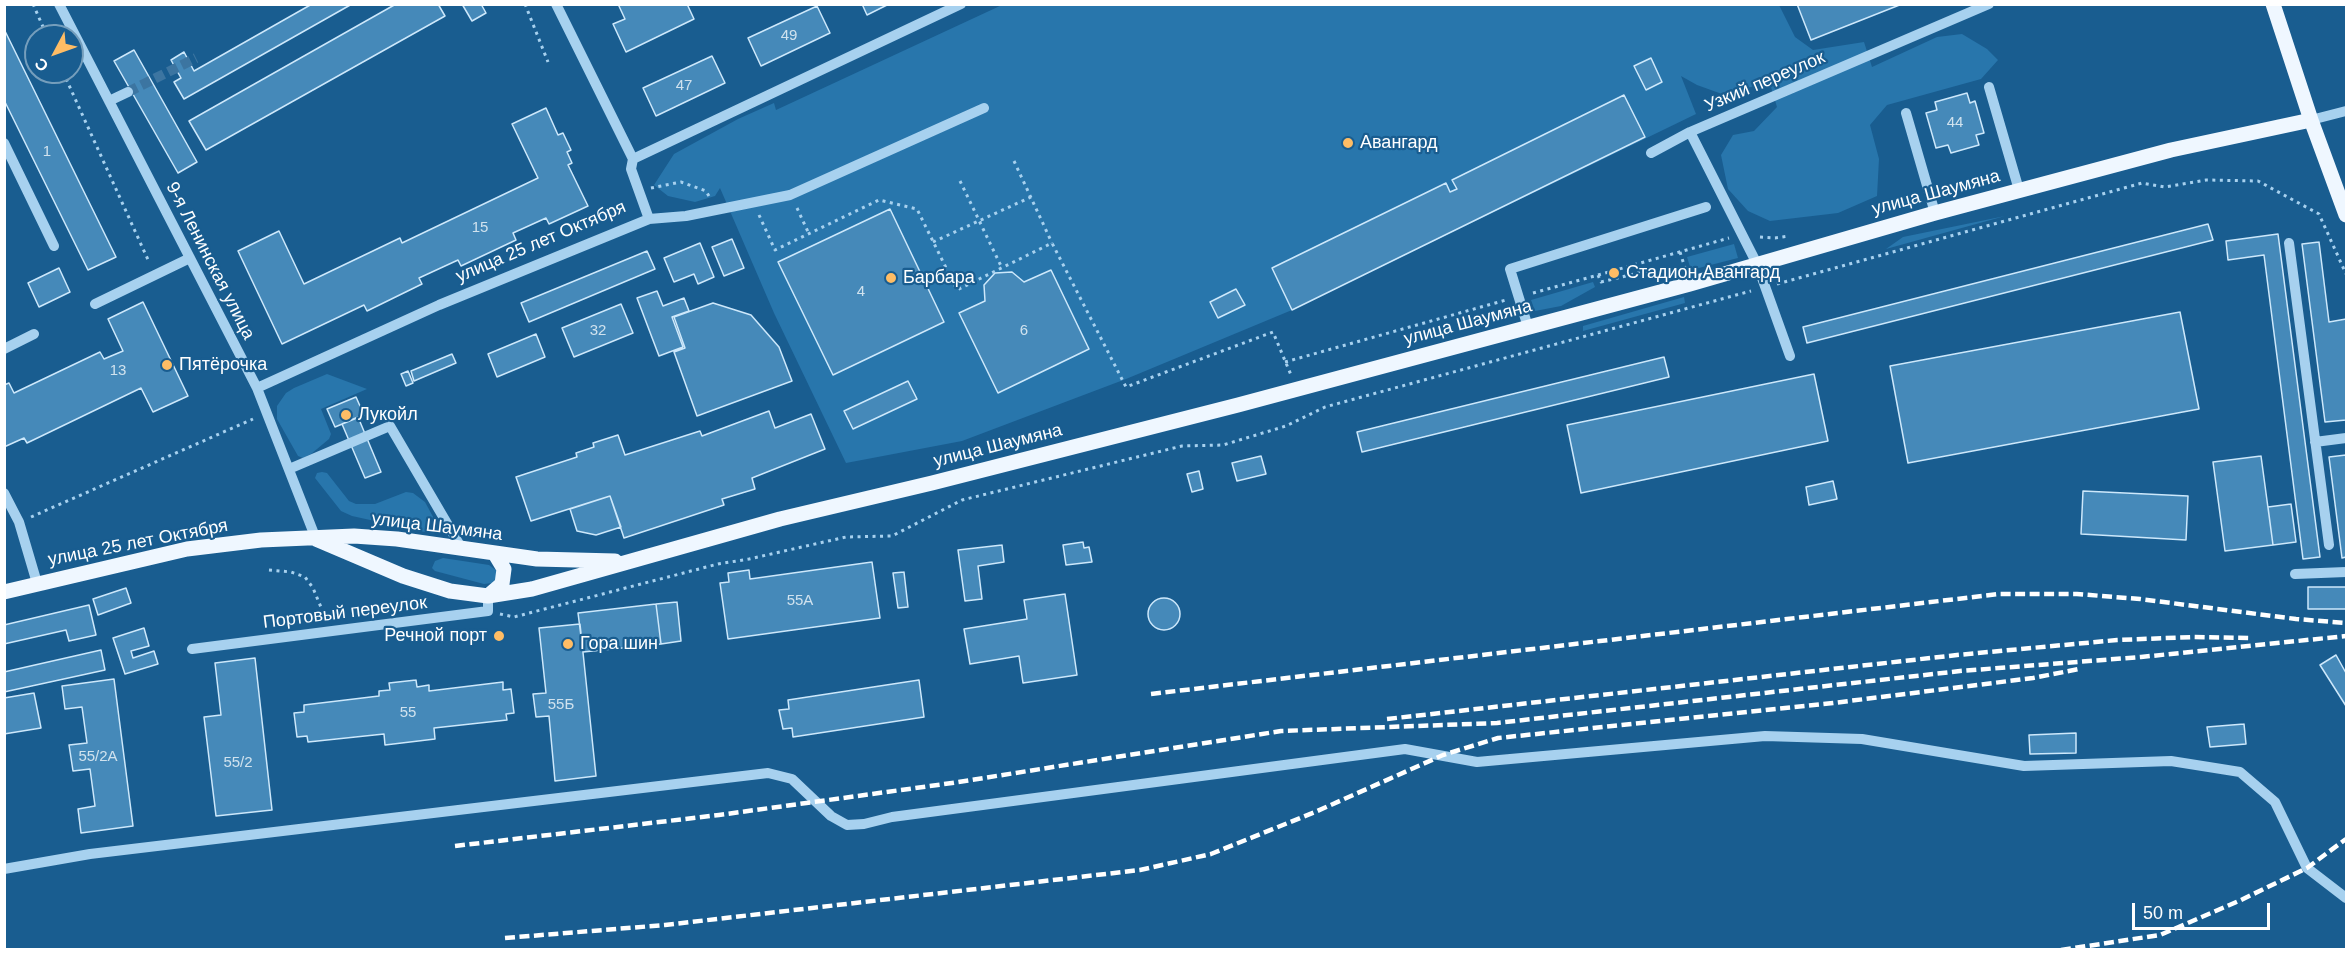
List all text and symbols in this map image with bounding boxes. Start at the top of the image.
north arrow [24,24,84,84]
house number: 49 [781,27,797,45]
street label: Узкий переулок [1702,47,1828,117]
text: С [31,55,52,75]
house number: 47 [676,77,692,95]
house number: 44 [1947,114,1963,132]
place label: Авангард [1360,132,1438,154]
marker: Авангард [1341,136,1355,150]
house number: 1 [43,143,51,161]
street label: улица Шаумяна [1870,166,2002,220]
street label: 9-я Ленинская улица [161,179,259,343]
street label: улица 25 лет Октября [453,196,629,288]
house number: 15 [472,219,488,237]
place label: Стадион Авангард [1626,262,1780,284]
marker: Стадион Авангард [1607,266,1621,280]
place label: Барбара [903,267,975,289]
marker: Барбара [884,271,898,285]
house number: 4 [857,283,865,301]
street label: улица Шаумяна [1402,296,1534,350]
house number: 32 [590,322,606,340]
house number: 6 [1020,322,1028,340]
place label: Пятёрочка [179,354,267,376]
marker: Пятёрочка [160,358,174,372]
house number: 13 [110,362,126,380]
place label: Лукойл [358,404,418,426]
marker: Лукойл [339,408,353,422]
street label: улица Шаумяна [932,420,1064,472]
street label: улица Шаумяна [370,508,504,546]
street label: улица 25 лет Октября [46,515,230,571]
street label: Портовый переулок [262,592,428,634]
house number: 55А [787,592,813,610]
place label: Речной порт [384,625,487,647]
marker: Речной порт [492,629,506,643]
place label: Гора шин [580,633,658,655]
marker: Гора шин [561,637,575,651]
house number: 55Б [548,696,574,714]
house number: 55 [400,704,416,722]
house number: 55/2А [78,748,118,766]
house number: 55/2 [223,754,253,772]
scale bar [2135,891,2273,929]
text: 50 m [2143,903,2183,923]

